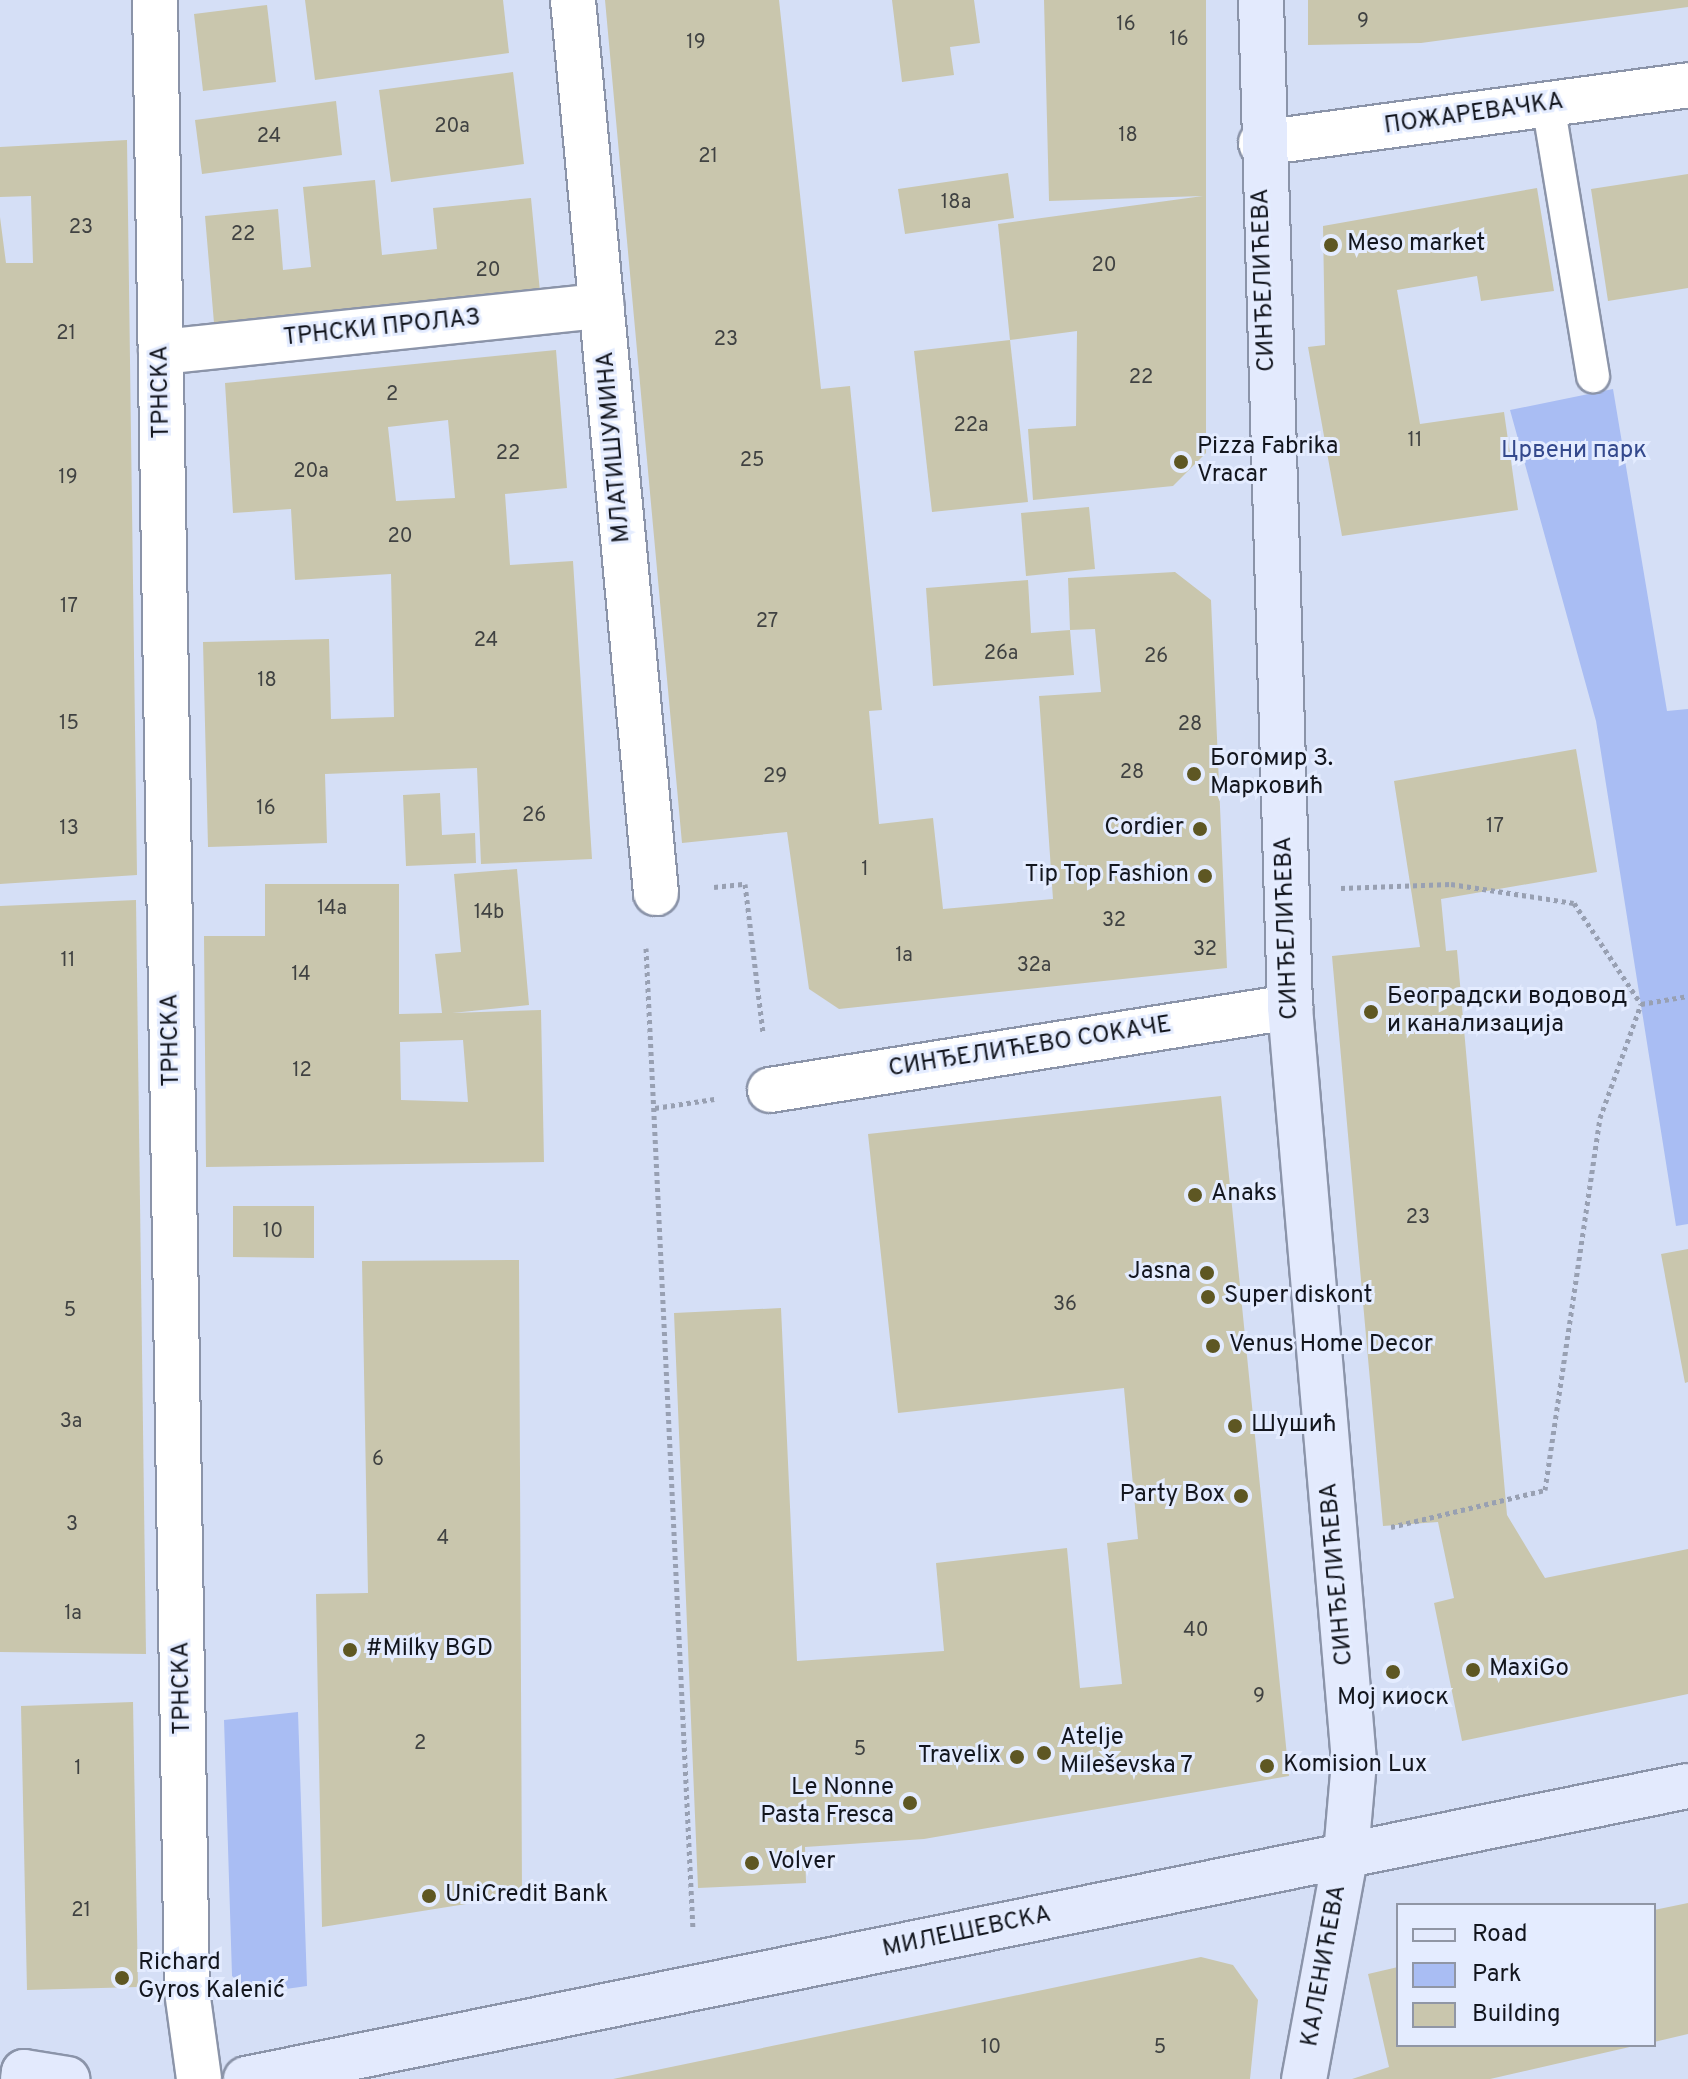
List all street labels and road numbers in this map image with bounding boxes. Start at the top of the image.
street label: ПОЖАРЕВАЧКА [1383,88,1565,142]
street label: СИНЂЕЛИЋЕВА [1247,188,1283,372]
street label: ТРНСКИ ПРОЛАЗ [282,304,482,354]
street label: ТРНСКА [147,345,177,439]
street label: МЛАТИШУМИНА [592,350,638,544]
street label: СИНЂЕЛИЋЕВА [1270,836,1306,1020]
street label: ТРНСКА [157,993,187,1087]
street label: СИНЂЕЛИЋЕВО СОКАЧЕ [887,1011,1173,1085]
street label: СИНЂЕЛИЋЕВА [1316,1481,1360,1667]
street label: ТРНСКА [168,1641,198,1735]
street label: КАЛЕНИЋЕВА [1297,1883,1353,2049]
street label: МИЛЕШЕВСКА [880,1901,1054,1965]

